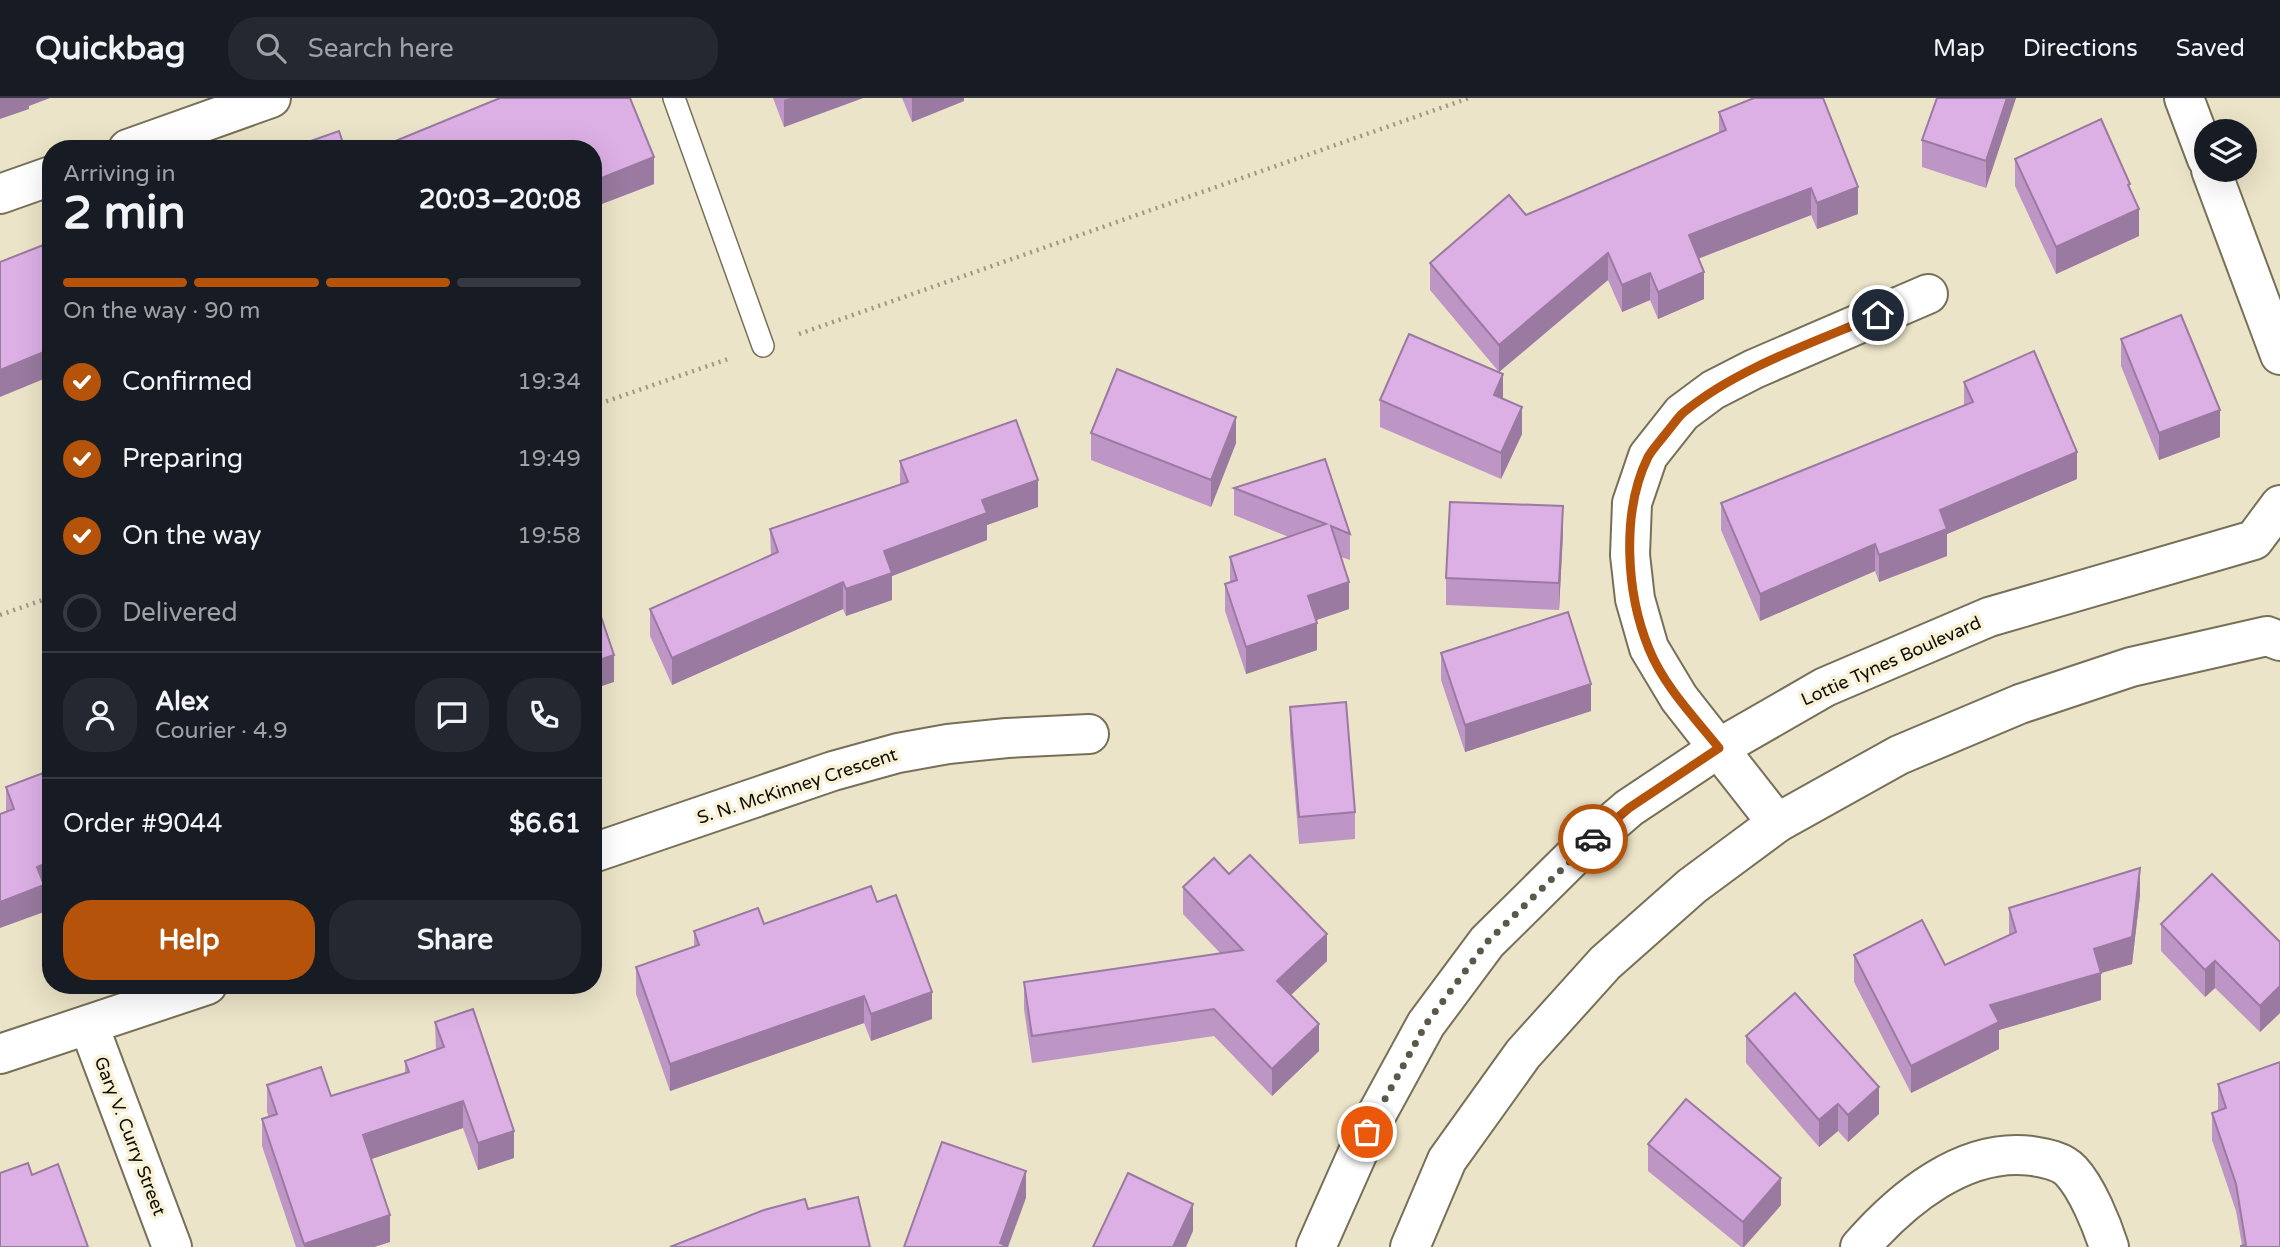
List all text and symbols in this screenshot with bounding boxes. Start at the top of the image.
search box [228,17,718,80]
text: Quickbag [35,29,186,68]
icon: search [252,29,290,67]
text: Search here [308,33,454,64]
text: Map [1933,34,1985,63]
text: Directions [2023,34,2138,63]
text: Saved [2176,34,2245,63]
map controls [2194,119,2257,182]
button: layers [2194,119,2257,182]
text: Arriving in [63,160,176,188]
text: 20:03–20:08 [419,184,581,215]
text: 2 min [63,186,186,241]
pin [1848,285,1908,345]
icon: home [1859,296,1897,334]
text: On the way · 90 m [63,297,260,325]
icon: check [63,363,101,401]
text: Confirmed [122,366,252,397]
text: 19:34 [517,368,581,396]
icon: check [63,440,101,478]
text: Preparing [122,443,243,474]
text: 19:49 [517,445,581,473]
icon: check [63,517,101,555]
text: On the way [122,520,262,551]
text: 19:58 [517,522,581,550]
text: Delivered [122,597,238,628]
street label: Lottie Tynes Boulevard [1798,611,1984,711]
button: person [63,678,137,752]
button: chat [415,678,489,752]
button: phone [507,678,581,752]
text: Alex [155,686,209,717]
text: Courier · 4.9 [155,717,288,745]
street label: S. N. McKinney Crescent [694,743,900,829]
courier [1558,804,1628,874]
text: Order #9044 [63,808,223,839]
text: $6.61 [509,808,581,839]
icon: car [1574,820,1612,858]
button: Help [63,900,315,980]
button: Share [329,900,581,980]
street label: Gary V. Curry Street [90,1053,171,1219]
pin [1337,1102,1397,1162]
icon: bag [1348,1113,1386,1151]

